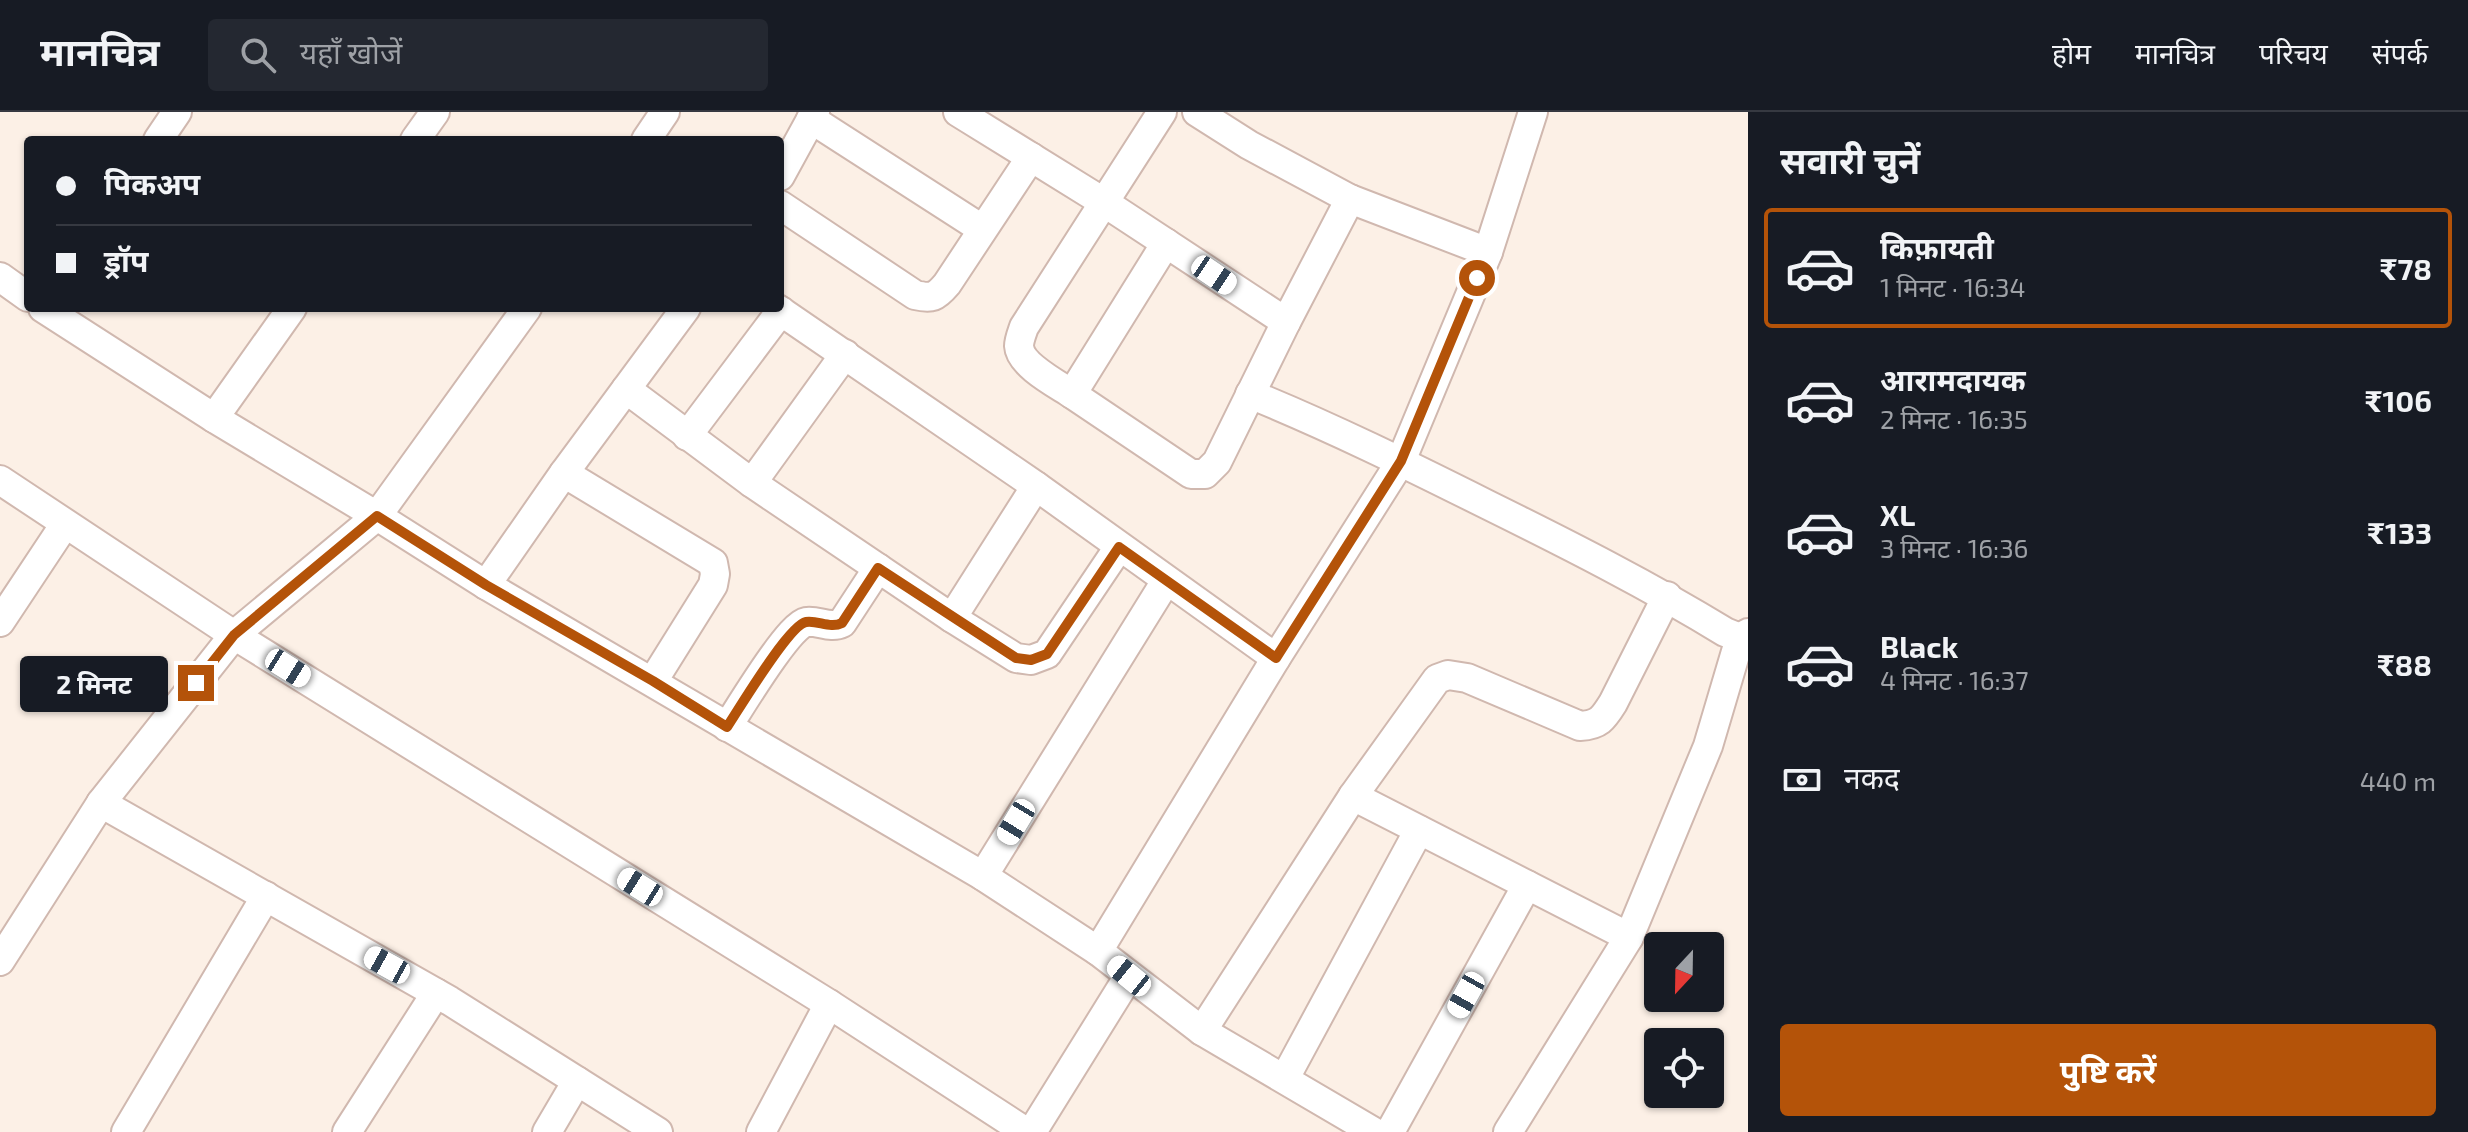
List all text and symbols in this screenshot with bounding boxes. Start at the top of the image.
search box [208,19,768,91]
text: मानचित्र [40,28,160,74]
icon: search [236,33,280,77]
text: यहाँ खोजें [300,34,402,70]
text: होम [2052,36,2091,70]
text: मानचित्र [2135,36,2215,70]
text: परिचय [2259,36,2328,70]
text: संपर्क [2372,36,2428,70]
text: सवारी चुनें [1780,138,1920,181]
text: पिकअप [104,165,200,201]
text: किफ़ायती [1880,229,1994,265]
icon: car [1784,232,1856,304]
text: ड्रॉप [104,242,148,278]
text: ₹78 [2380,250,2432,286]
car [1187,252,1241,298]
route start [1459,260,1495,296]
text: 1 मिनट · 16:34 [1880,271,2026,302]
text: आरामदायक [1880,361,2026,397]
icon: car [1784,364,1856,436]
text: ₹106 [2365,382,2432,418]
text: 2 मिनट · 16:35 [1880,403,2028,434]
icon: car [1784,496,1856,568]
text: XL [1880,496,1915,532]
text: ₹133 [2367,514,2432,550]
text: 3 मिनट · 16:36 [1880,532,2029,563]
icon: car [1784,628,1856,700]
text: Black [1880,628,1958,664]
car [261,645,315,691]
text: ₹88 [2377,646,2432,682]
callout: 2 मिनट [20,655,168,711]
text: 4 मिनट · 16:37 [1880,664,2028,695]
route end [178,665,214,701]
text: 2 मिनट [56,668,132,699]
icon: cash [1780,758,1824,802]
text: नकद [1844,759,1900,795]
text: 440 m [2360,765,2436,796]
car [993,795,1039,849]
car [613,864,667,910]
north arrow [1644,932,1724,1012]
map controls [1644,932,1724,1108]
car [360,943,414,987]
car [1103,952,1155,1000]
car [1444,968,1488,1022]
button: पुष्टि करें [1780,1024,2436,1116]
button: locate [1644,1028,1724,1108]

